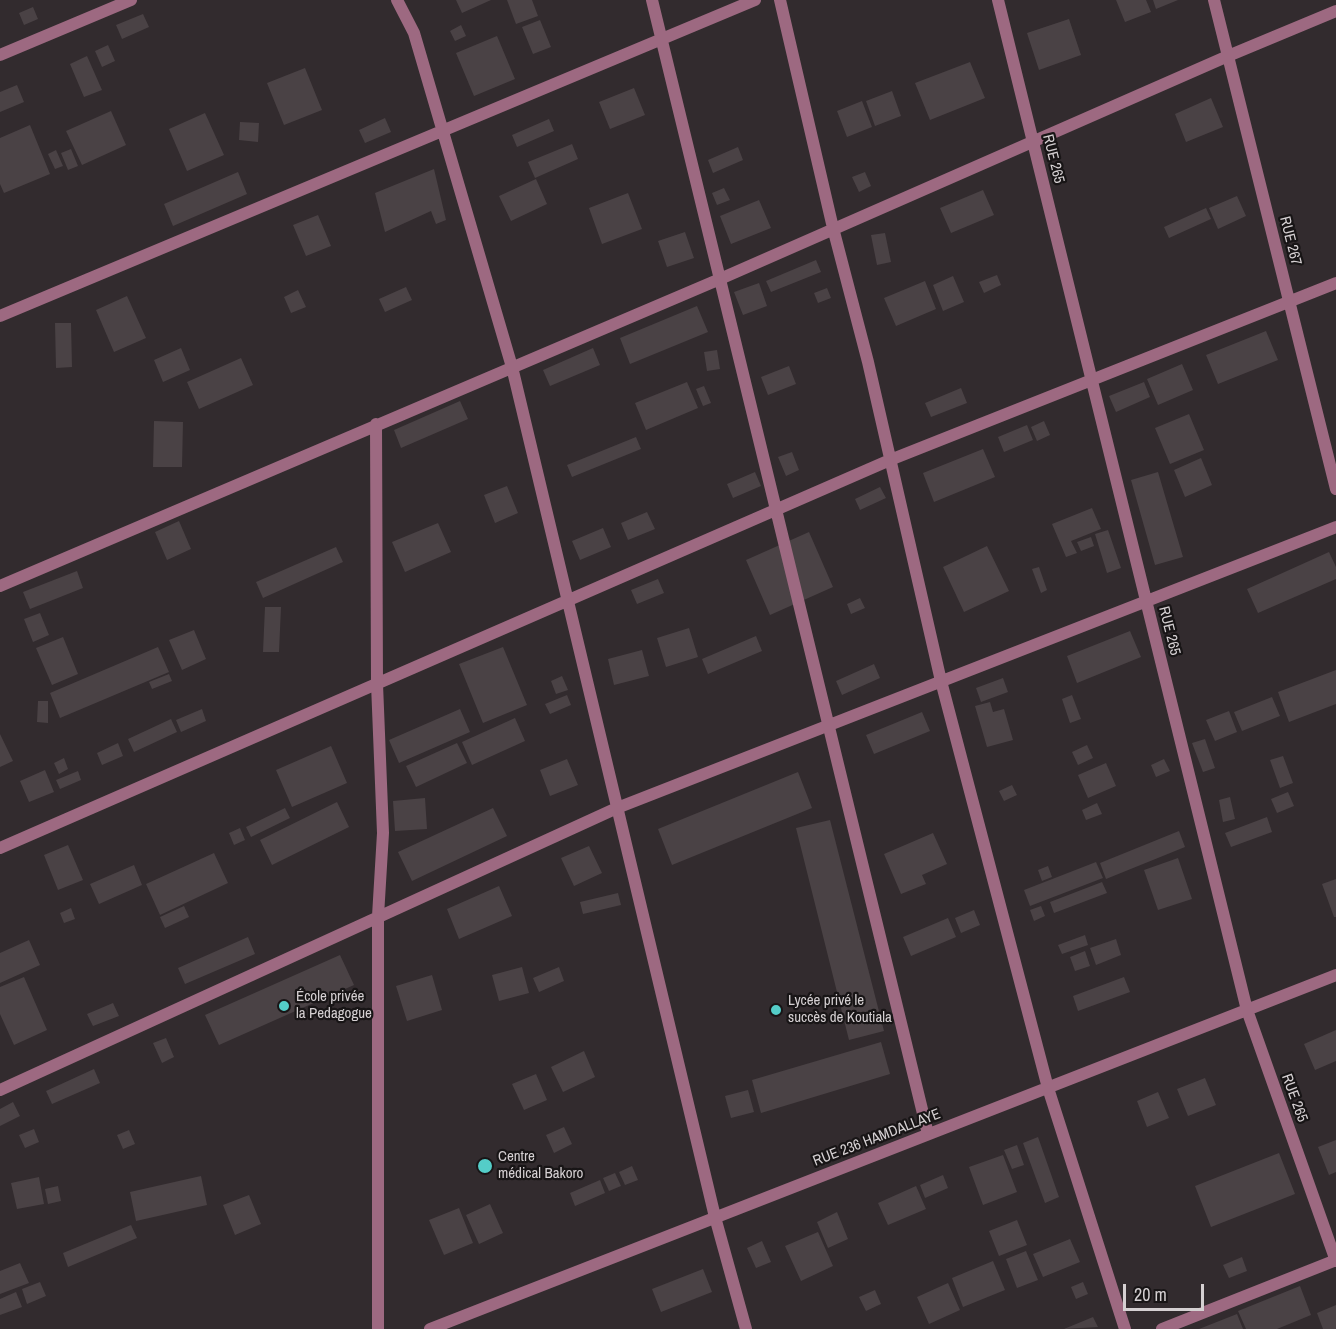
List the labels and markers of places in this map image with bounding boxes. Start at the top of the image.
place label: École privée la Pedagogue [296,988,372,1023]
place label: Lycée privé le succès de Koutiala [788,992,892,1027]
marker: École privée la Pedagogue [277,999,291,1013]
marker: Lycée privé le succès de Koutiala [769,1003,783,1017]
place label: Centre médical Bakoro [498,1148,583,1183]
marker: Centre médical Bakoro [476,1157,494,1175]

